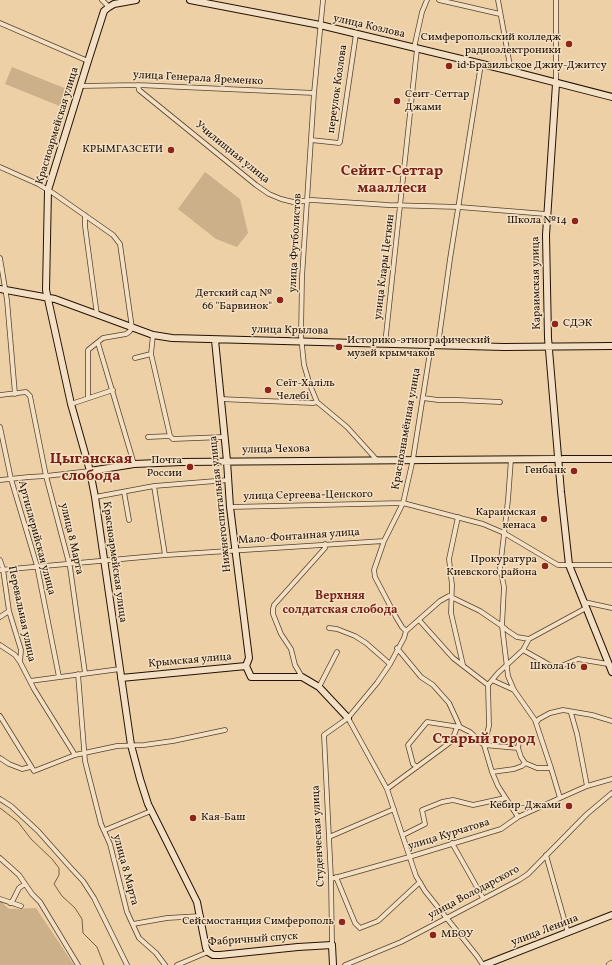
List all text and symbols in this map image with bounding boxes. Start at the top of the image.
street label: улица Козлова [332,12,406,42]
place label: Симферопольский колледж радиоэлектроники [421,31,561,57]
marker: Симферопольский колледж радиоэлектроники [564,39,574,49]
street label: переулок Козлова [325,44,351,134]
place label: id Бразильское Джиу-Джитсу [457,59,607,73]
marker: id Бразильское Джиу-Джитсу [444,61,454,71]
street label: Красноармейская улица [34,66,82,186]
street label: улица Генерала Яременко [133,69,263,89]
place label: Сеит-Сеттар Джами [405,88,469,114]
marker: Сеит-Сеттар Джами [392,96,402,106]
street label: Училищная улица [192,119,272,187]
place label: КРЫМГАЗСЕТИ [82,143,163,157]
marker: КРЫМГАЗСЕТИ [166,145,176,155]
district label: Сейит-Сеттар мааллеси [341,163,443,198]
street label: улица Футболистов [287,193,305,293]
street label: улица Клары Цеткин [372,213,398,321]
place label: Школа №14 [507,214,567,228]
marker: Школа №14 [570,216,580,226]
street label: Караимская улица [530,236,544,330]
place label: Детский сад № 66 "Барвинок" [195,287,272,313]
marker: Детский сад № 66 "Барвинок" [275,295,285,305]
place label: СДЭК [563,317,592,331]
marker: СДЭК [550,319,560,329]
street label: улица Крылова [251,324,329,338]
place label: Историко-этнографический музей крымчаков [347,334,490,360]
marker: Историко-этнографический музей крымчаков [334,342,344,352]
street label: Краснознамённая улица [390,367,424,491]
place label: Сеїт-Халіль Челебі [276,377,335,403]
marker: Сеїт-Халіль Челебі [263,385,273,395]
street label: Нижнегоспитальная улица [207,435,235,573]
street label: улица Чехова [242,443,310,457]
district label: Цыганская слобода [50,451,132,486]
place label: Почта России [147,454,182,480]
marker: Почта России [185,462,195,472]
place label: Генбанк [525,464,566,478]
marker: Генбанк [569,466,579,476]
street label: Артиллерийская улица [14,479,58,597]
street label: улица Сергеева-Ценского [243,488,373,504]
street label: Красноармейская улица [99,501,129,623]
street label: улица 8 Марта [56,502,86,576]
place label: Караимская кенаса [475,506,536,532]
marker: Караимская кенаса [539,514,549,524]
street label: Мало-Фонтанная улица [238,526,360,548]
place label: Прокуратура Киевского района [446,553,537,579]
marker: Прокуратура Киевского района [540,561,550,571]
street label: Перевальная улица [4,565,38,663]
district label: Верхняя солдатская слобода [282,590,398,618]
street label: Крымская улица [148,651,232,671]
place label: Школа 16 [530,660,576,674]
marker: Школа 16 [579,662,589,672]
district label: Старый город [433,731,535,749]
street label: Студенческая улица [310,785,328,887]
place label: Кебир-Джами [490,799,561,813]
marker: Кебир-Джами [564,801,574,811]
place label: Кая-Баш [201,811,245,825]
marker: Кая-Баш [188,813,198,823]
street label: улица Курчатова [406,816,492,854]
street label: улица 8 Марта [109,833,141,907]
street label: улица Володарского [426,863,522,923]
street label: улица Ленина [509,912,581,950]
place label: Сейсмостанция Симферополь [182,915,334,929]
marker: Сейсмостанция Симферополь [337,917,347,927]
place label: МБОУ [441,928,473,942]
street label: Фабричный спуск [208,930,298,950]
marker: МБОУ [428,930,438,940]

